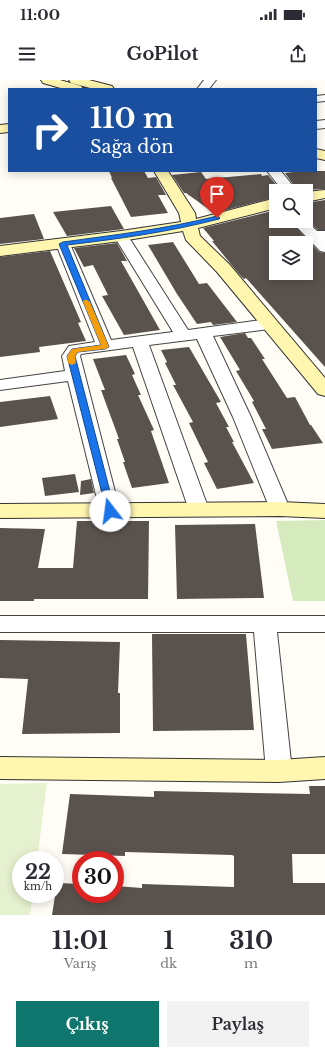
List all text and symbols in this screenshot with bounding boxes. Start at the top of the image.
text: 11:00 [20,5,60,24]
icon: menu [16,43,38,65]
text: GoPilot [127,43,198,65]
icon: share [287,43,309,65]
text: 110 m [90,101,174,136]
icon: right [24,104,76,156]
text: Sağa dön [90,136,174,158]
pin [200,177,234,218]
icon: arrive [206,183,228,205]
map controls [269,184,313,280]
button: search [269,184,313,228]
button: layers [269,236,313,280]
position arrow [89,490,131,532]
speed limit sign: 30 [72,851,124,903]
text: 22 [25,860,51,884]
text: km/h [24,880,52,893]
text: 11:01 [52,926,108,955]
text: 1 [163,926,174,955]
text: 310 [229,926,273,955]
text: Varış [64,955,97,972]
text: dk [160,955,177,972]
text: m [244,955,258,972]
button: Çıkış [16,1001,159,1047]
button: Paylaş [167,1001,309,1047]

